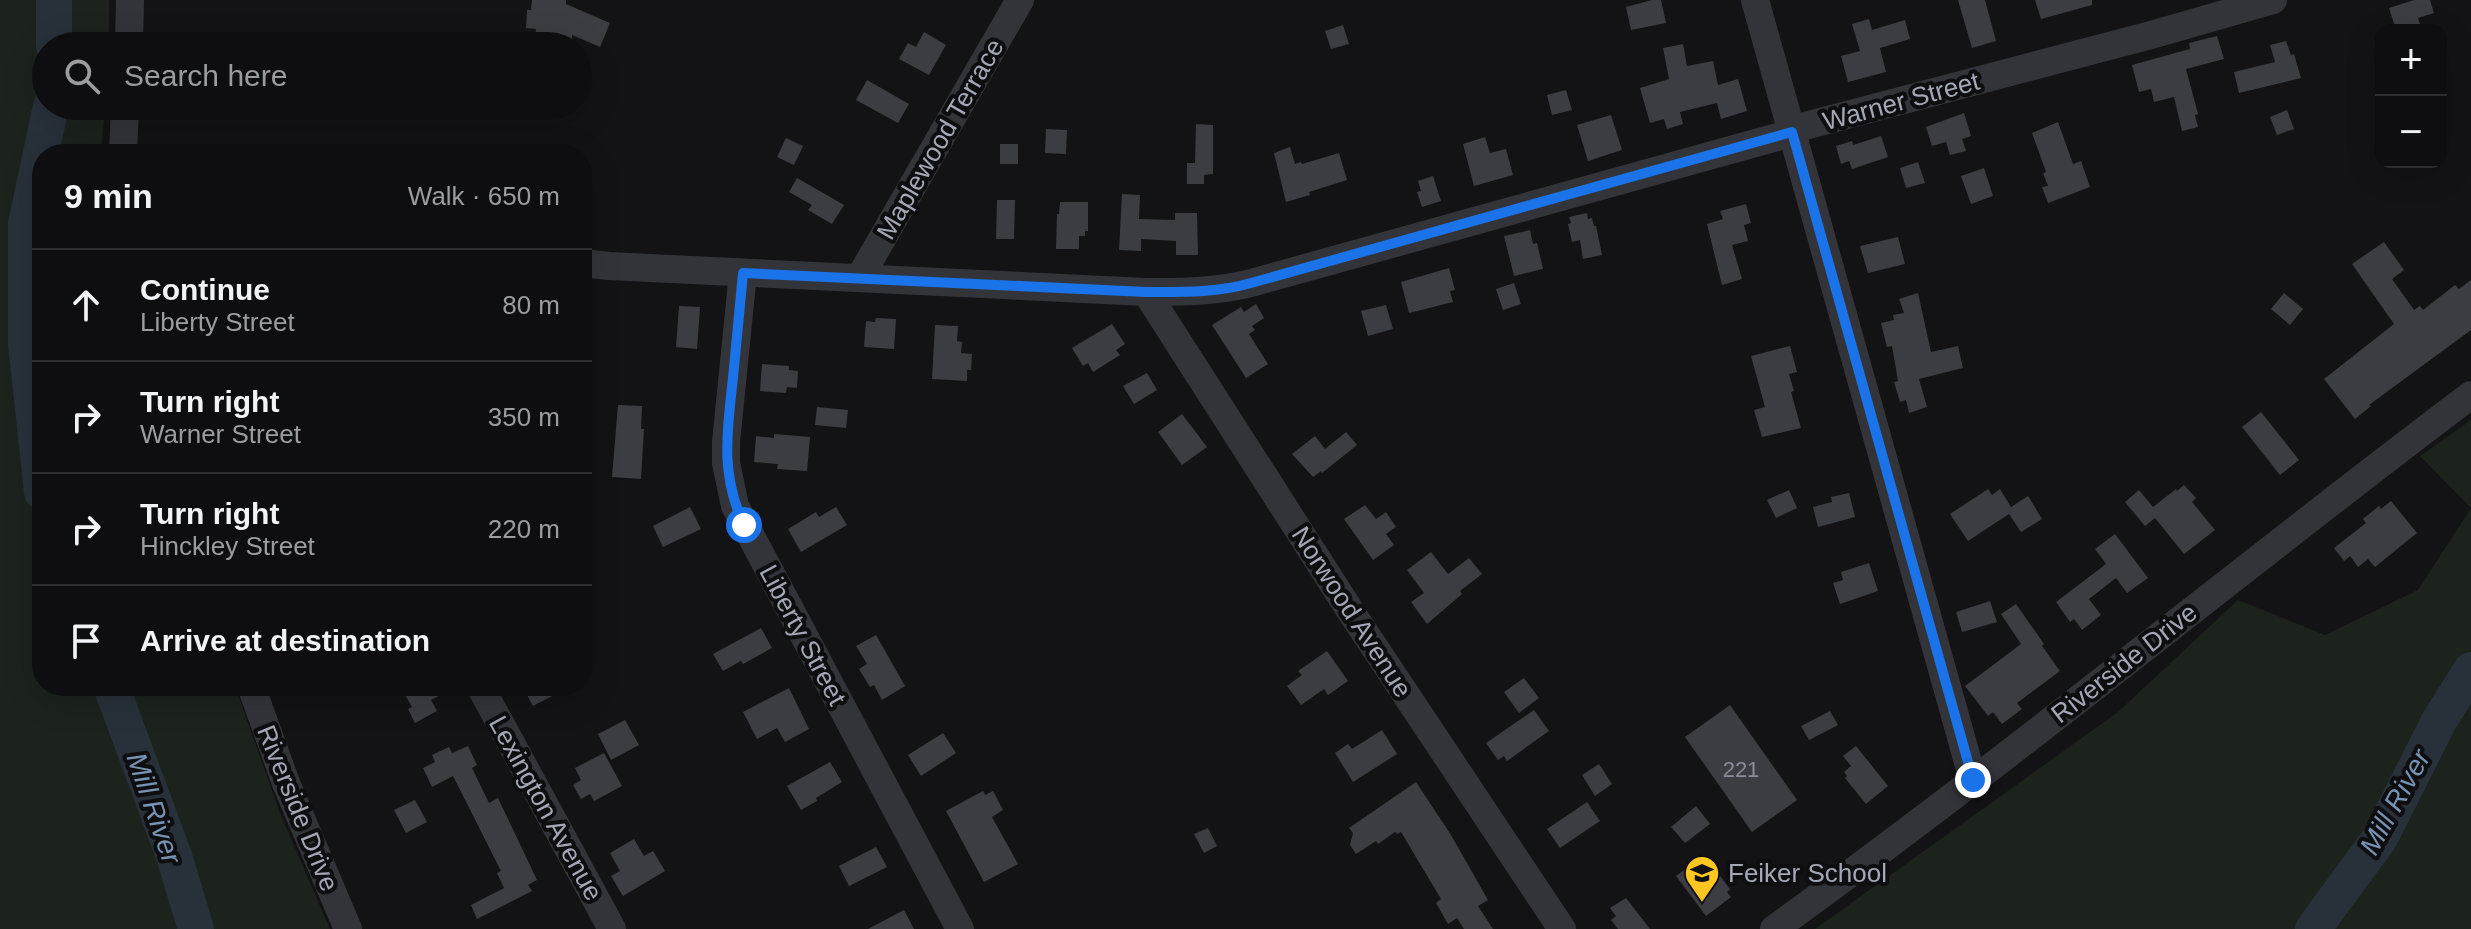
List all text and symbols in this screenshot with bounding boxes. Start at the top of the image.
map controls [2375,24,2447,168]
button: + [2375,24,2447,96]
search box [32,32,592,120]
street label: Maplewood Terrace [870,33,1010,245]
icon: search [60,54,104,98]
text: Search here [124,59,287,92]
street label: Warner Street [1819,65,1983,136]
button: − [2375,96,2447,168]
text: 9 min [64,177,153,215]
text: Walk · 650 m [408,181,560,211]
text: Continue [140,273,270,306]
icon: ahead [64,283,108,327]
text: 80 m [502,290,560,320]
text: Liberty Street [140,307,295,337]
text: Turn right [140,385,279,418]
icon: right [64,395,108,439]
text: 350 m [488,402,560,432]
text: Warner Street [140,419,301,449]
text: Turn right [140,497,279,530]
icon: right [64,507,108,551]
route start [726,507,762,543]
text: 220 m [488,514,560,544]
street label: Norwood Avenue [1286,521,1418,703]
text: Hinckley Street [140,531,315,561]
street label: Liberty Street [753,560,853,711]
street label: Riverside Drive [2045,597,2203,729]
icon: arrive [64,619,108,663]
text: Arrive at destination [140,624,430,657]
street label: Lexington Avenue [483,711,609,905]
street label: Riverside Drive [251,721,345,895]
water label: Mill River [2354,743,2437,860]
water label: Mill River [121,749,188,869]
house number: 221 [1723,757,1759,782]
route end [1955,762,1991,798]
school or university icon: Feiker School [1683,854,1721,904]
place label: Feiker School [1728,858,1887,888]

